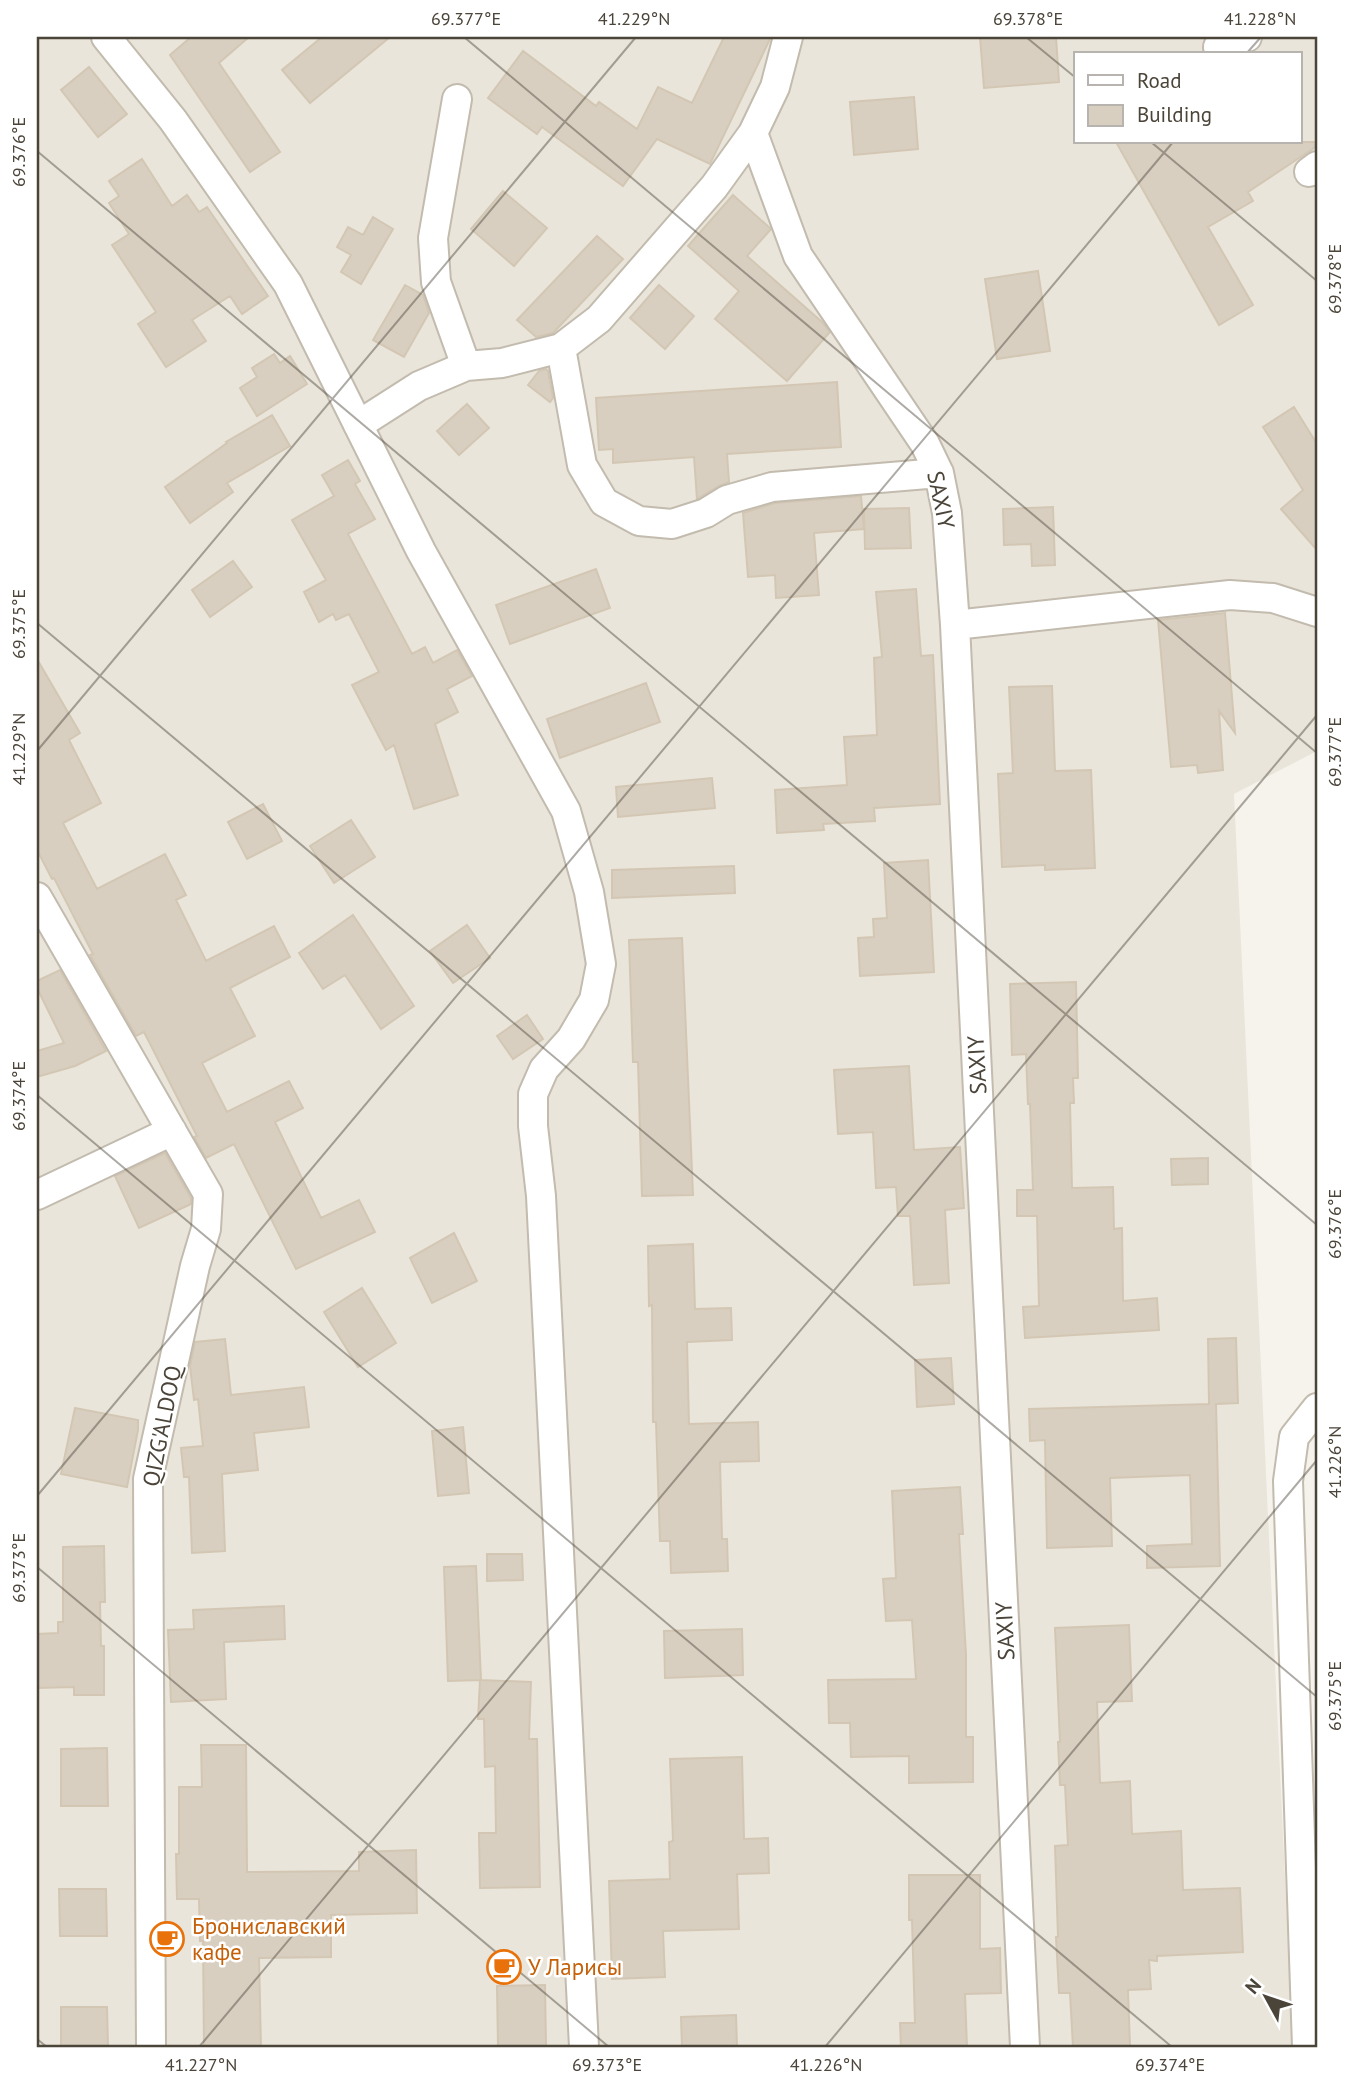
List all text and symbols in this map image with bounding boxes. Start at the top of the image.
text: 69.377°E [431,7,501,30]
text: 41.229°N [598,7,670,30]
text: 69.378°E [993,7,1063,30]
text: 41.228°N [1224,7,1296,30]
legend [1074,52,1302,144]
text: Road [1137,67,1181,94]
text: Building [1137,101,1212,128]
text: 69.376°E [7,117,30,187]
text: 69.378°E [1323,244,1346,314]
street label: SAXIY [921,468,962,532]
text: 69.375°E [7,589,30,659]
text: 41.229°N [7,713,30,785]
text: 69.377°E [1323,717,1346,787]
street label: SAXIY [960,1035,993,1095]
text: 69.374°E [7,1061,30,1131]
text: 69.376°E [1323,1189,1346,1259]
street label: QIZG'ALDOQ [136,1362,188,1489]
text: 41.226°N [1323,1426,1346,1498]
text: 69.373°E [7,1533,30,1603]
street label: SAXIY [988,1601,1021,1661]
text: 69.375°E [1323,1661,1346,1731]
place label: Брониславский кафе [192,1911,346,1966]
cafe icon: Брониславский кафе [148,1920,186,1958]
cafe icon: У Ларисы [485,1948,523,1986]
place label: У Ларисы [528,1952,622,1981]
north arrow [1232,1962,1302,2032]
text: N [1240,1974,1266,1999]
text: 41.227°N [165,2053,237,2076]
text: 69.373°E [572,2053,642,2076]
text: 41.226°N [790,2053,862,2076]
text: 69.374°E [1135,2053,1205,2076]

